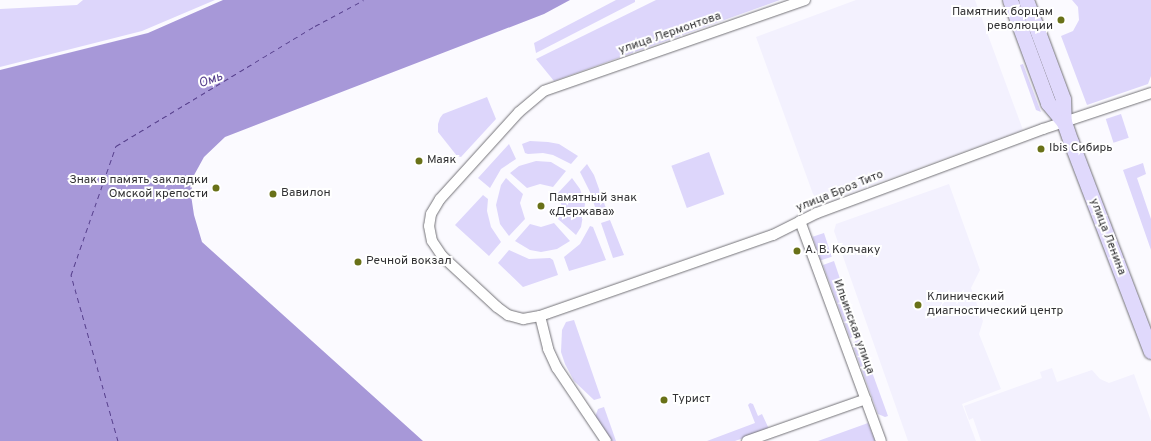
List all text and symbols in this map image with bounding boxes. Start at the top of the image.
place label: Памятник борцам революции [952,6,1053,34]
street label: улица Лермонтова [617,10,723,58]
marker: Памятник борцам революции [1056,15,1066,25]
water label: Омь [197,69,225,93]
place label: Ibis Сибирь [1049,142,1113,156]
marker: Ibis Сибирь [1036,144,1046,154]
place label: Маяк [427,154,456,168]
marker: Маяк [414,156,424,166]
street label: улица Броз Тито [794,168,886,216]
place label: Знак в память закладки Омской крепости [69,174,208,202]
marker: Знак в память закладки Омской крепости [211,183,221,193]
place label: Вавилон [281,187,331,201]
marker: Вавилон [268,189,278,199]
place label: Памятный знак «Держава» [549,192,637,220]
street label: улица Ленина [1086,197,1128,277]
marker: Памятный знак «Держава» [536,201,546,211]
place label: А. В. Колчаку [805,244,880,258]
marker: А. В. Колчаку [792,246,802,256]
place label: Речной вокзал [366,255,452,269]
marker: Речной вокзал [353,257,363,267]
street label: Ильинская улица [829,278,877,376]
place label: Клинический диагностический центр [927,291,1063,319]
marker: Клинический диагностический центр [912,299,924,311]
place label: Турист [672,393,710,407]
marker: Турист [659,395,669,405]

